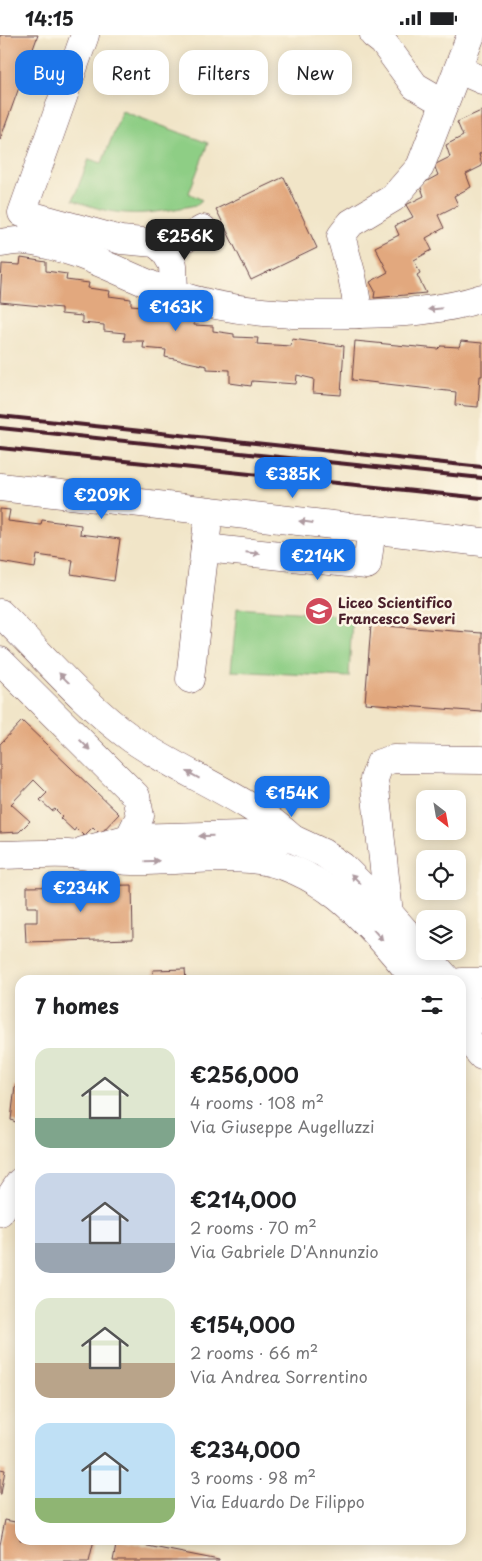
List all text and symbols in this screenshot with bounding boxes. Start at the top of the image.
text: 14:15 [25,4,74,32]
chip: Buy [15,50,83,95]
chip: Rent [93,50,169,95]
chip: Filters [179,50,268,95]
chip: New [278,50,352,95]
pin: €256K [150,219,220,261]
text: €256K [156,223,214,247]
pin: €163K [141,289,211,332]
text: €163K [149,294,203,318]
one-way arrow [426,305,442,313]
pin: €385K [258,457,328,499]
text: €385K [266,461,320,485]
pin: €209K [67,477,137,520]
text: €209K [74,482,130,506]
one-way arrow [298,518,314,526]
pin: €214K [283,539,353,581]
text: €214K [291,543,345,567]
one-way arrow [246,549,262,557]
place label: Liceo Scientifico Francesco Severi [338,592,455,629]
school or university icon: Liceo Scientifico Francesco Severi [304,596,334,626]
one-way arrow [58,672,70,684]
one-way arrow [78,738,90,750]
one-way arrow [186,771,201,779]
pin: €154K [257,775,327,818]
text: €154K [266,780,318,804]
north arrow [416,790,466,840]
map controls [416,790,466,960]
one-way arrow [198,832,214,840]
button: locate [416,850,466,900]
one-way arrow [145,856,161,864]
pin: €234K [46,871,116,913]
one-way arrow [350,873,362,885]
text: €234K [53,875,109,899]
button: layers [416,910,466,960]
one-way arrow [372,928,383,941]
text: 7 homes [35,989,119,1021]
icon: filters [418,991,446,1019]
text: €256,000 [190,1058,299,1090]
icon: home [75,1068,135,1128]
text: 4 rooms · 108 m² [190,1090,324,1114]
text: Via Giuseppe Augelluzzi [190,1114,375,1138]
text: €214,000 [190,1183,297,1215]
icon: home [75,1193,135,1253]
text: 2 rooms · 70 m² [190,1215,317,1239]
text: Via Gabriele D'Annunzio [190,1239,379,1263]
text: €154,000 [190,1308,295,1340]
icon: home [75,1318,135,1378]
text: 2 rooms · 66 m² [190,1340,318,1364]
text: Via Andrea Sorrentino [190,1364,368,1388]
text: €234,000 [190,1433,300,1465]
icon: home [75,1443,135,1503]
text: 3 rooms · 98 m² [190,1465,316,1489]
text: Via Eduardo De Filippo [190,1489,365,1513]

